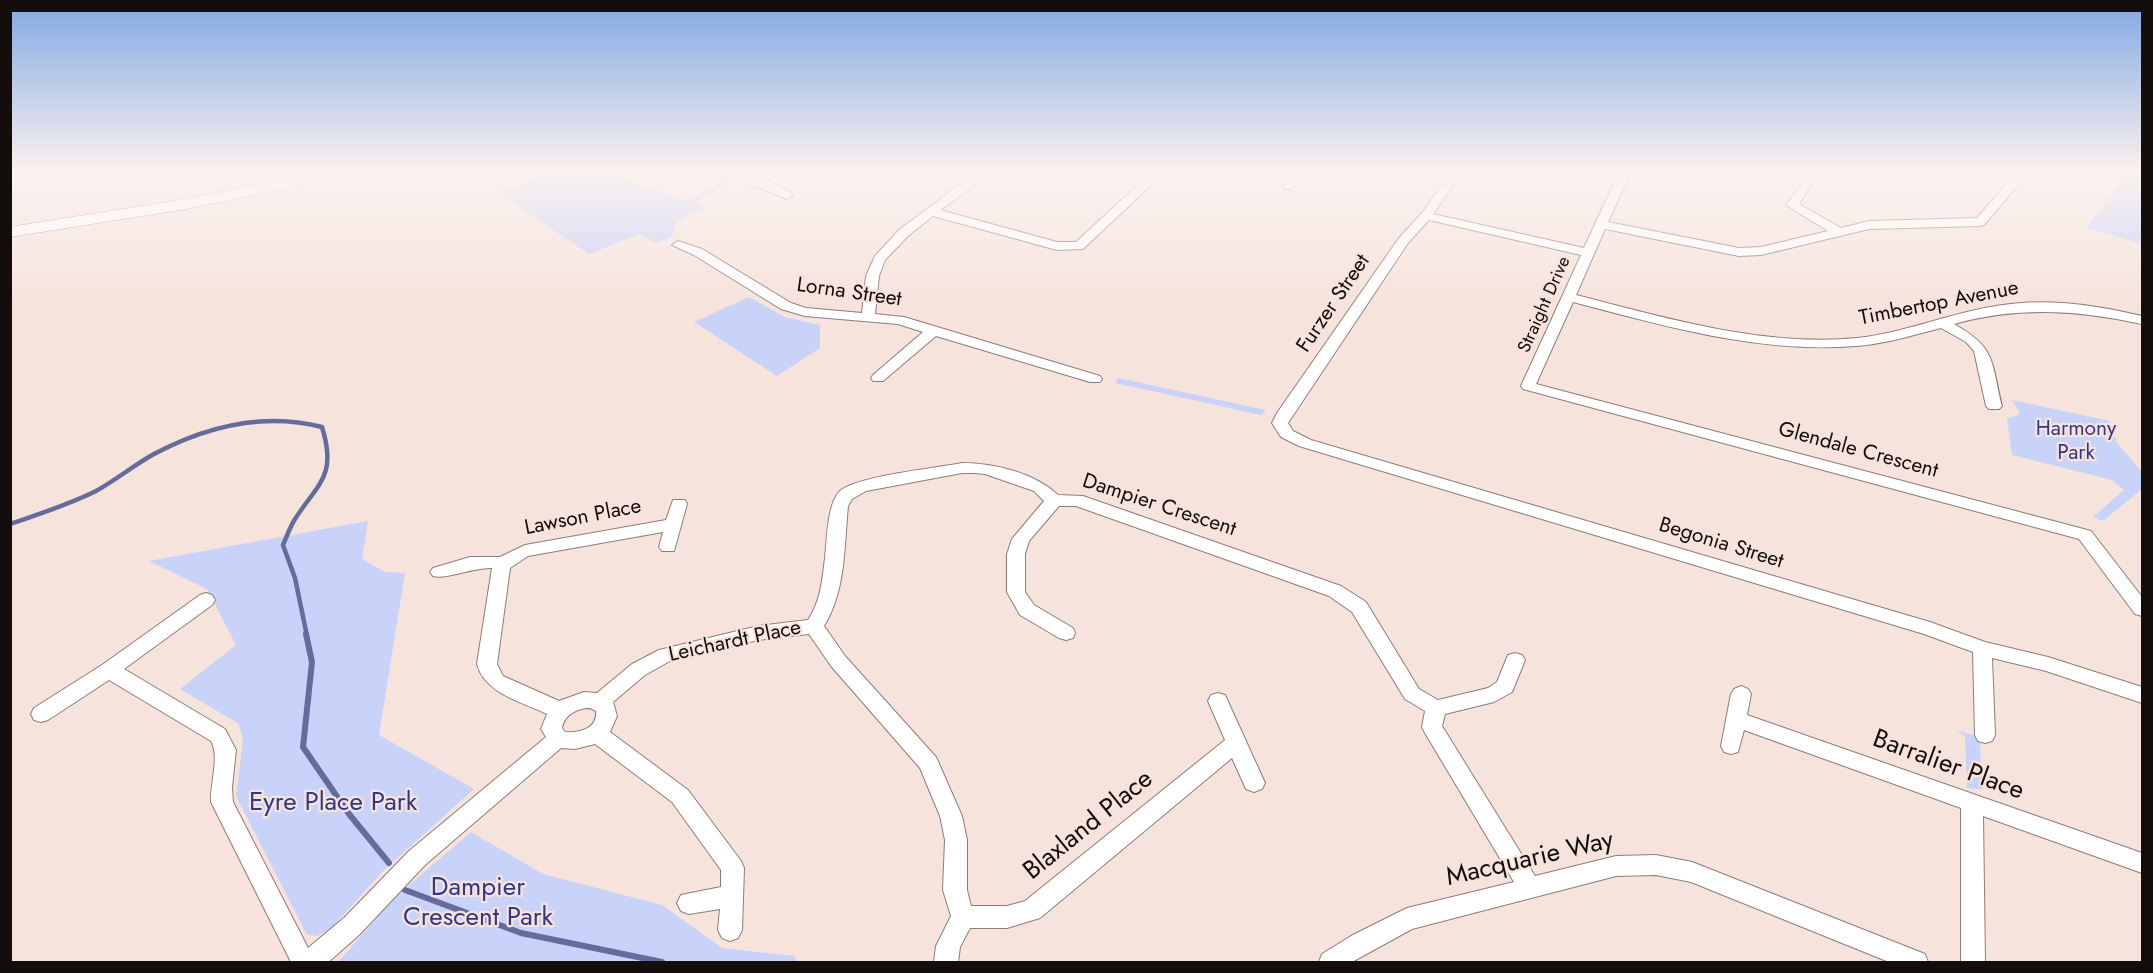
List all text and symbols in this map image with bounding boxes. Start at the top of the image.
street label: Furzer Street [1292,250,1376,358]
street label: Straight Drive [1514,253,1576,357]
street label: Lorna Street [795,273,903,313]
street label: Timbertop Avenue [1857,276,2021,332]
park label: Harmony Park [2036,417,2116,467]
street label: Glendale Crescent [1775,418,1941,484]
street label: Dampier Crescent [1079,469,1239,543]
street label: Lawson Place [523,494,643,542]
street label: Begonia Street [1656,513,1786,575]
street label: Leichardt Place [667,616,803,668]
street label: Barralier Place [1868,724,2028,808]
street label: Blaxland Place [1018,764,1160,888]
park label: Eyre Place Park [249,788,417,820]
street label: Macquarie Way [1443,826,1617,894]
park label: Dampier Crescent Park [403,873,553,934]

